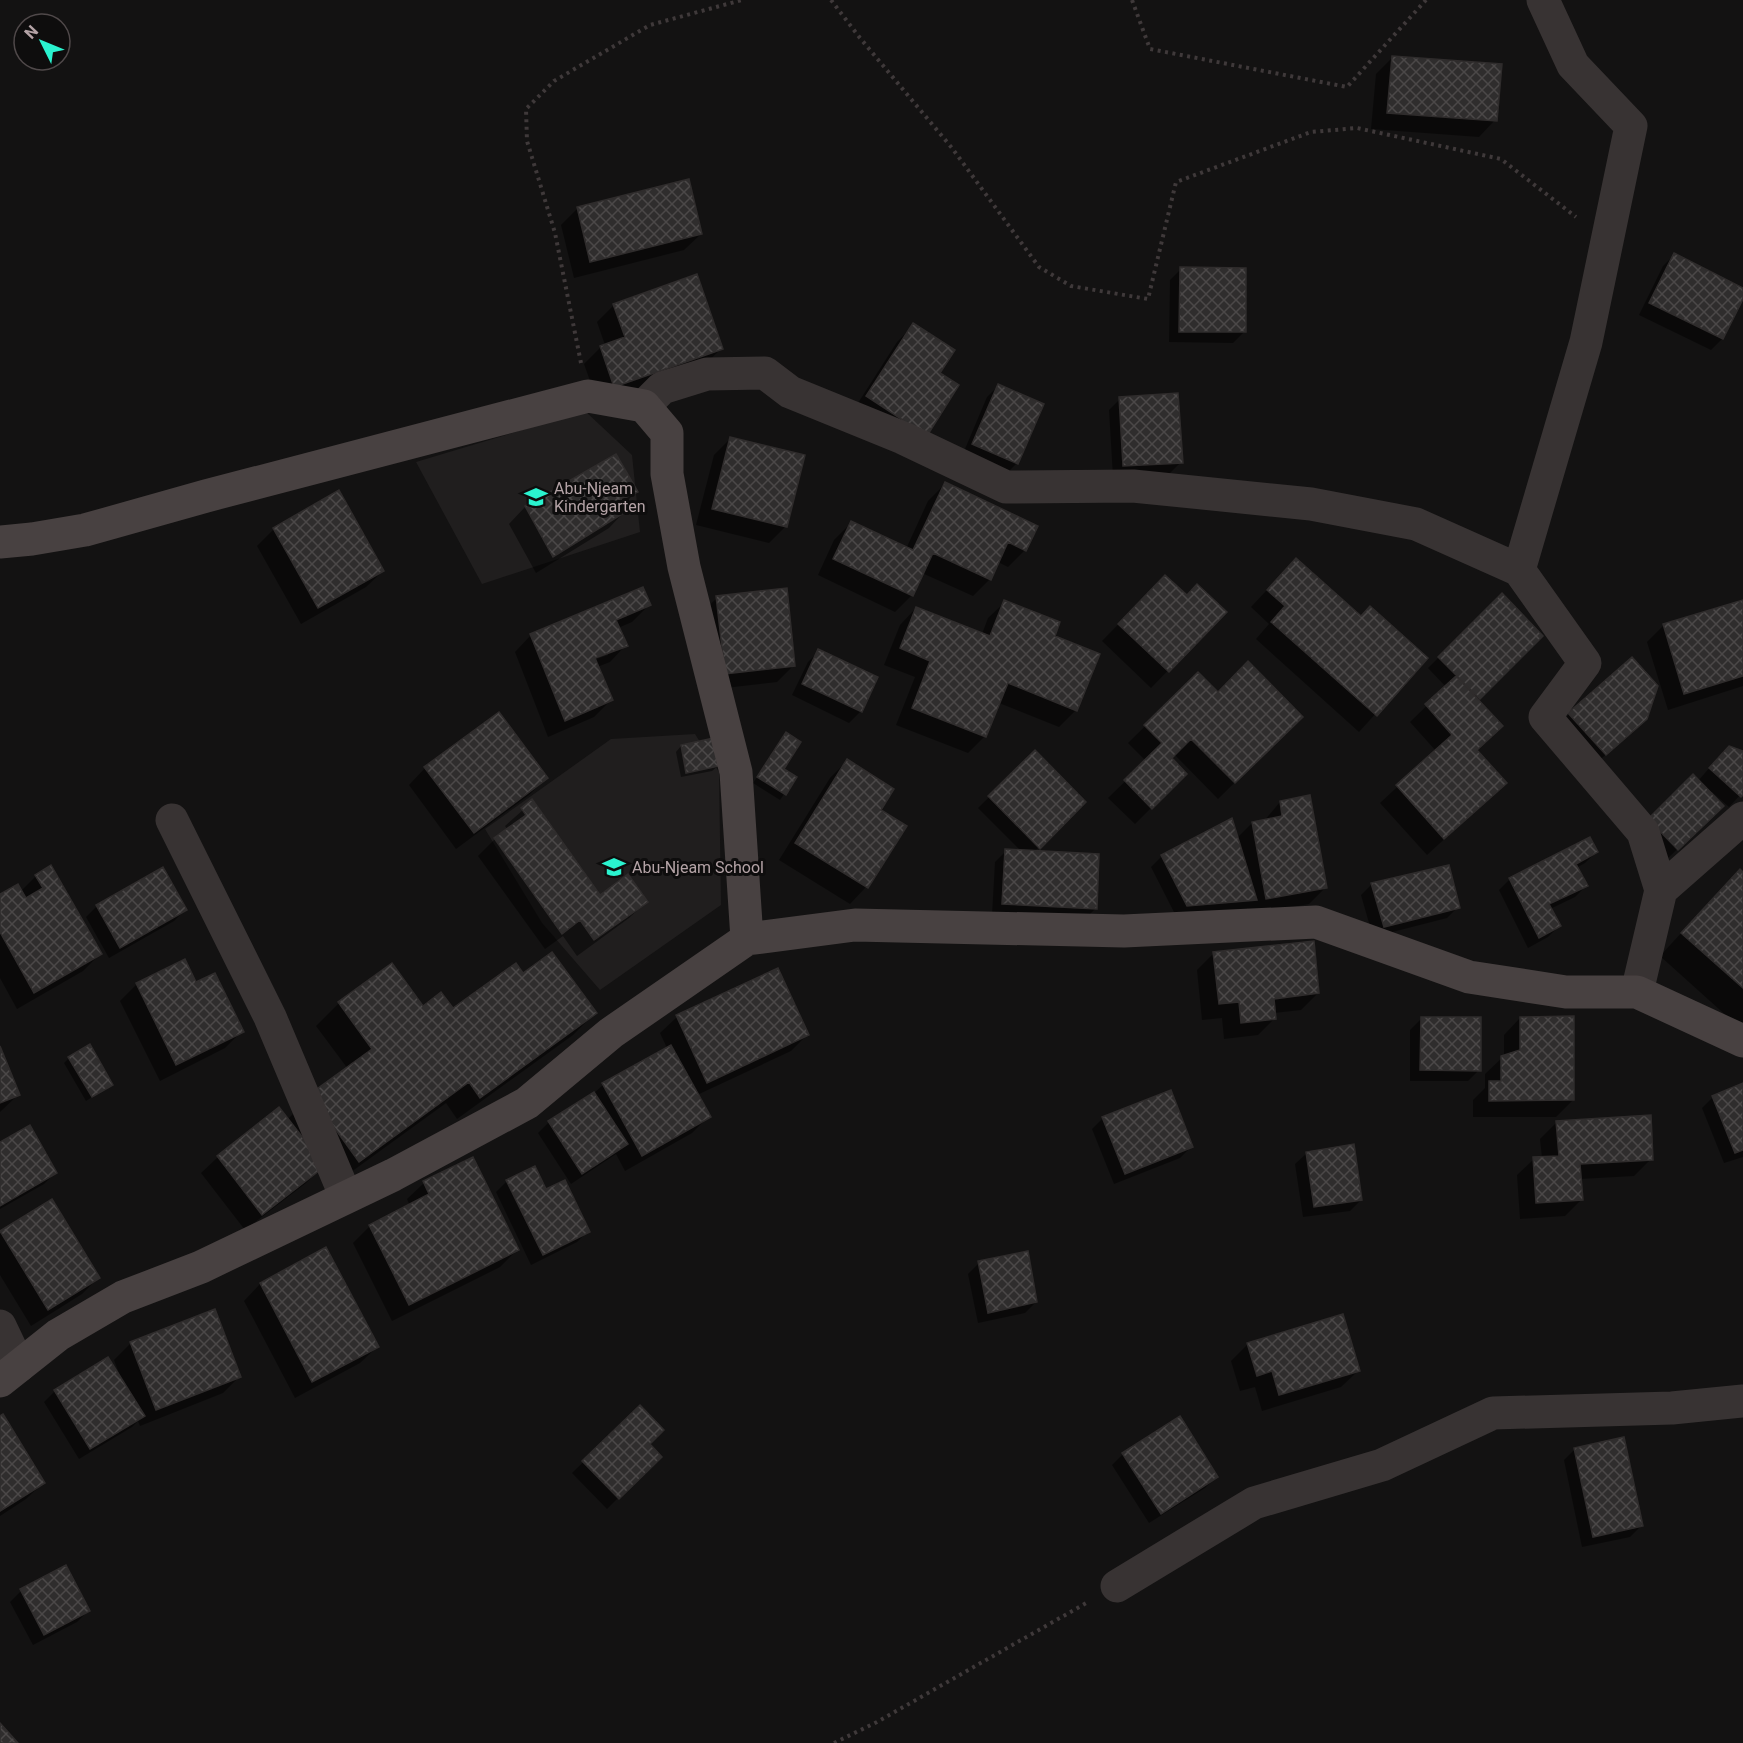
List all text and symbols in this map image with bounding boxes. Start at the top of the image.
north arrow [12,12,72,72]
text: N [21,22,42,43]
place label: Abu-Njeam Kindergarten [554,479,646,516]
school or university icon: Abu-Njeam Kindergarten [523,484,549,510]
school or university icon: Abu-Njeam School [601,854,627,880]
place label: Abu-Njeam School [632,858,764,877]

